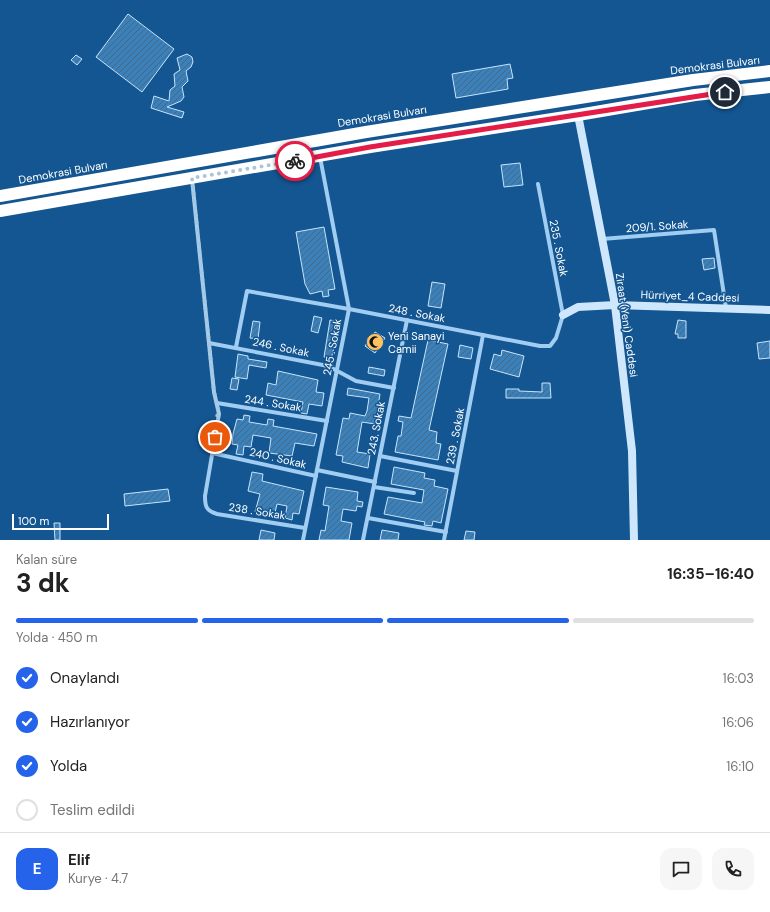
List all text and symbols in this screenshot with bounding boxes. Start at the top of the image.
street label: Demokrasi Bulvarı [669,53,761,77]
pin [708,75,742,109]
icon: home [714,81,736,103]
street label: Demokrasi Bulvarı [336,102,428,130]
courier [275,141,315,181]
icon: bike [284,150,306,172]
street label: Demokrasi Bulvarı [17,157,109,187]
street label: 209/1. Sokak [625,217,689,235]
street label: 235 . Sokak [547,218,571,278]
street label: Ziraat (Yeni) Caddesi [613,272,641,378]
street label: Hürriyet_4 Caddesi [641,287,739,305]
street label: 248 . Sokak [387,301,447,325]
street label: 245 . Sokak [320,317,344,377]
place label: Yeni Sanayi Camii [388,329,444,356]
mosque icon: Yeni Sanayi Camii [365,332,385,352]
street label: 246 . Sokak [251,334,311,360]
street label: 244 . Sokak [244,392,303,414]
street label: 243. Sokak [364,400,388,456]
street label: 239 . Sokak [443,406,467,466]
pin [198,420,232,454]
icon: bag [204,426,226,448]
street label: 240 . Sokak [248,445,308,471]
street label: 238 . Sokak [228,500,287,522]
scale bar [12,512,109,531]
text: 100 m [18,514,49,528]
text: Kalan süre [16,551,77,568]
text: 16:35–16:40 [667,564,754,584]
text: 3 dk [16,566,70,600]
text: Yolda · 450 m [16,629,97,646]
icon: check [16,667,38,689]
text: Onaylandı [50,668,119,688]
text: 16:03 [723,670,754,687]
icon: check [16,711,38,733]
text: Hazırlanıyor [50,712,130,732]
text: 16:06 [722,714,754,731]
icon: check [16,755,38,777]
text: Yolda [50,756,87,776]
text: 16:10 [726,758,754,775]
text: Teslim edildi [50,800,135,820]
button: chat [660,848,702,890]
button: phone [712,848,754,890]
text: Elif [68,850,90,870]
text: E [33,859,41,879]
text: Kurye · 4.7 [68,870,128,887]

